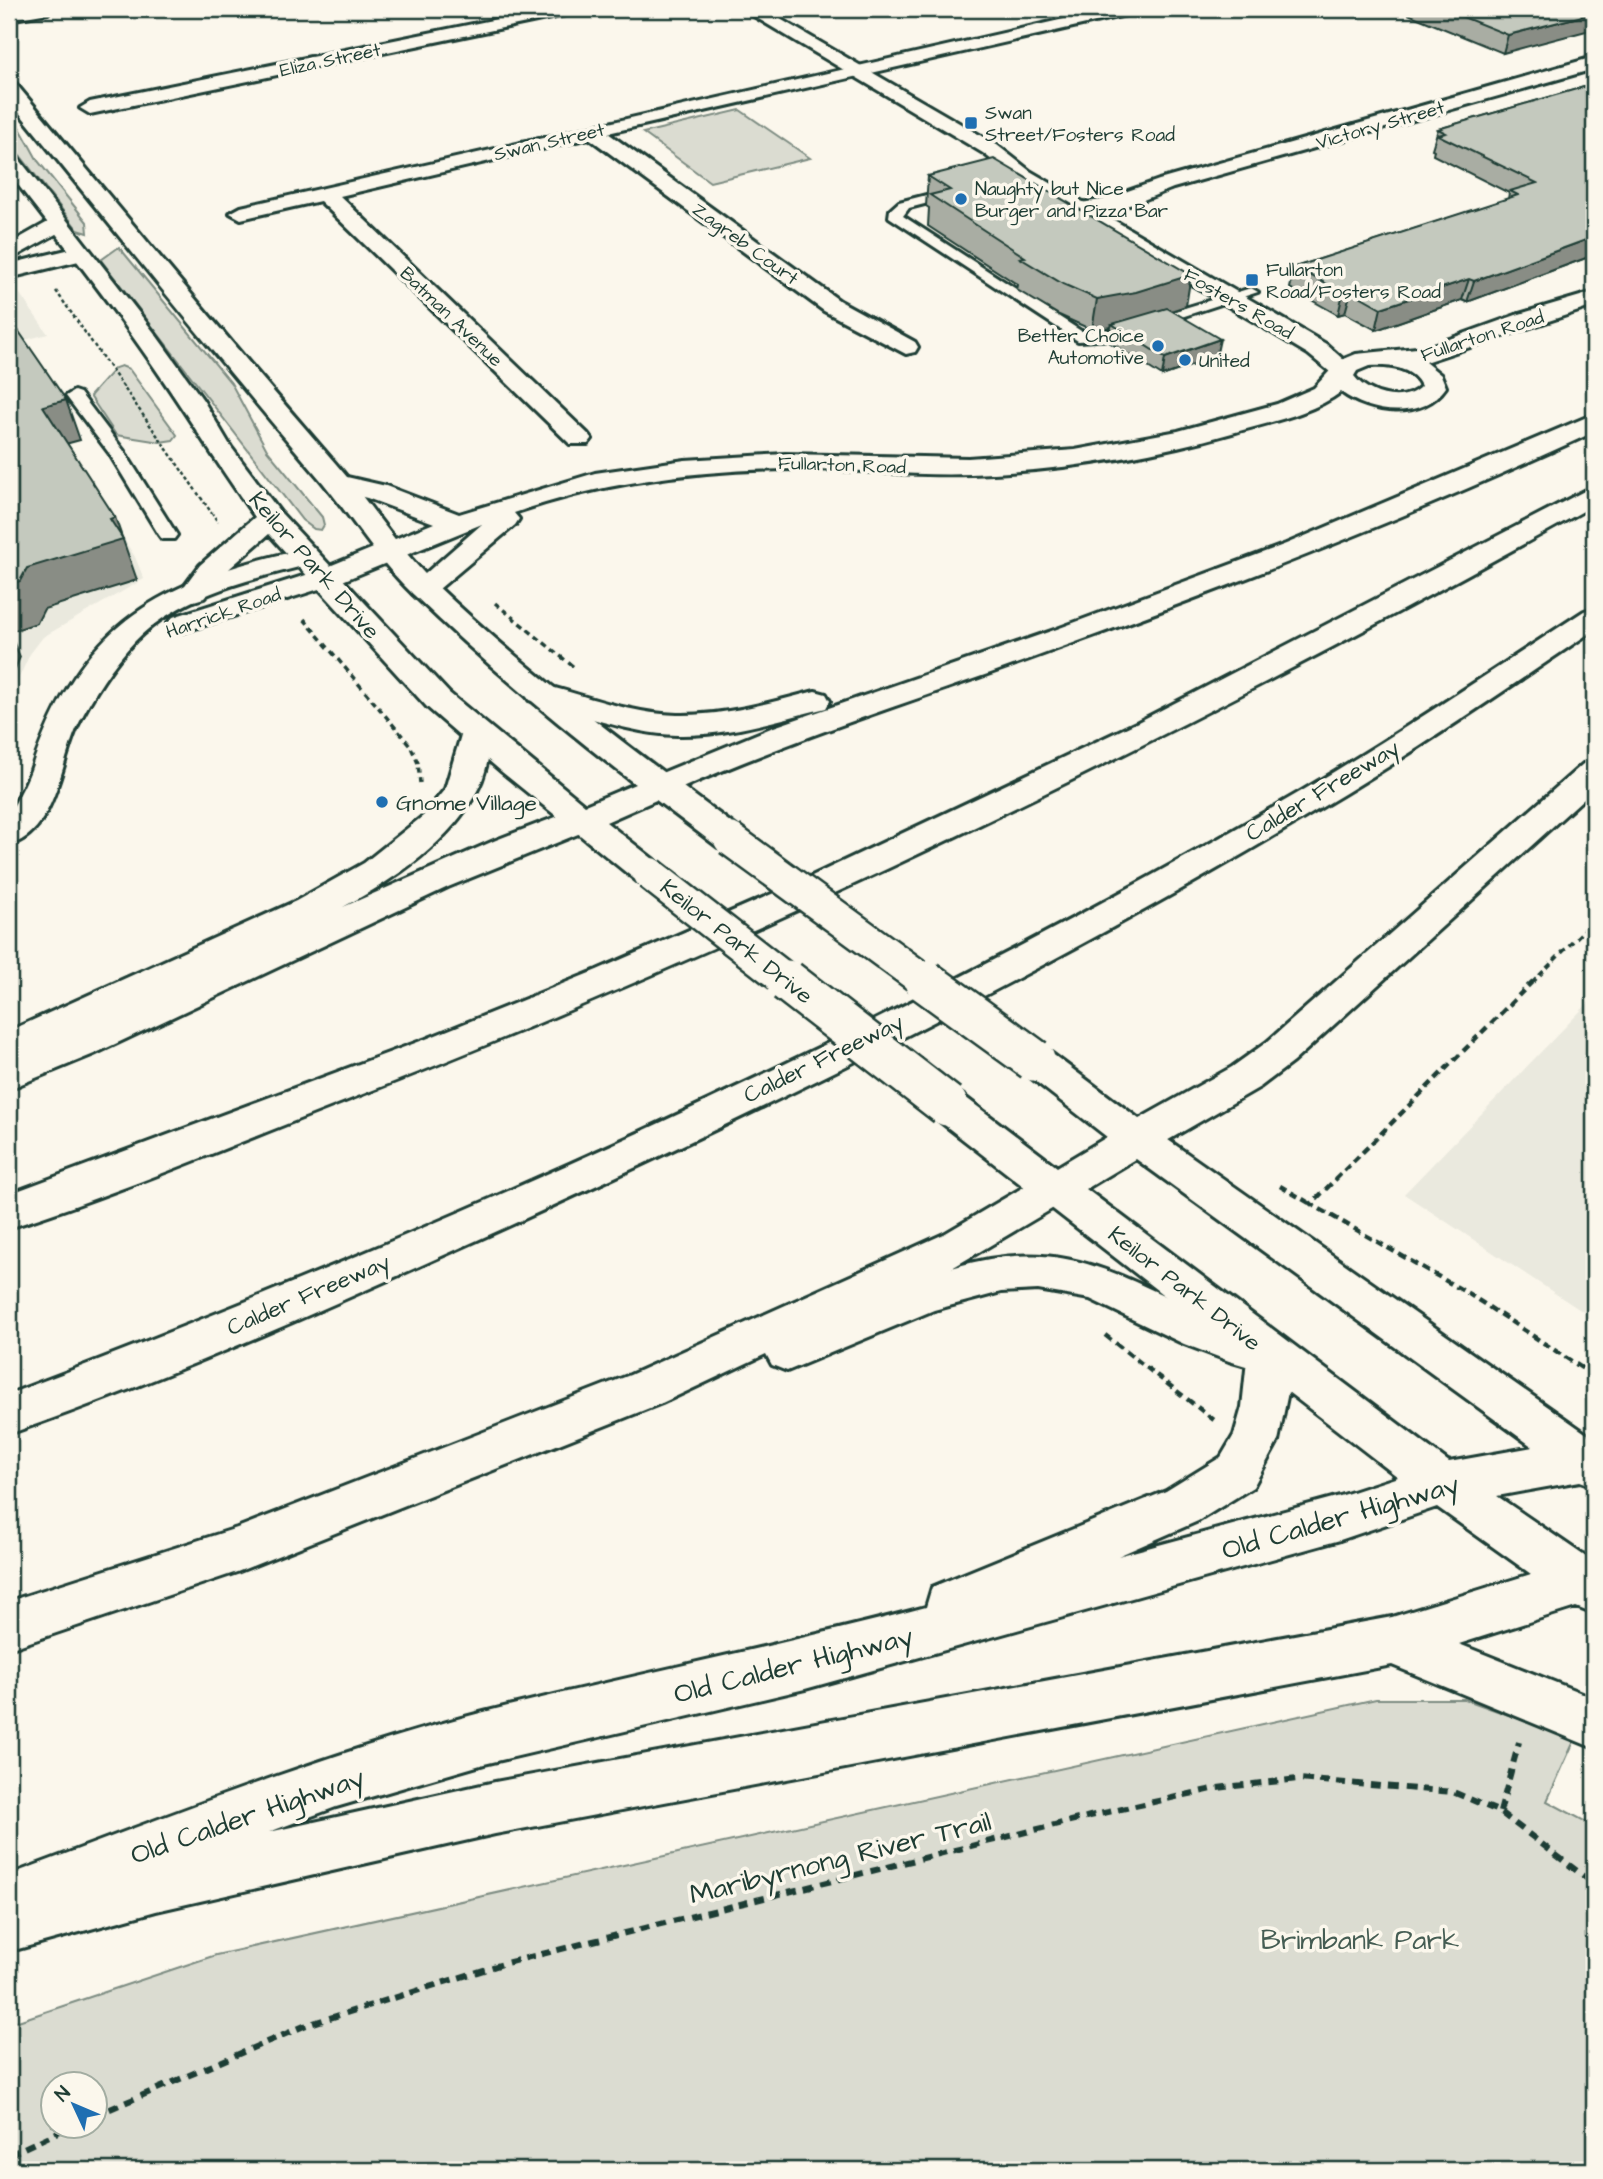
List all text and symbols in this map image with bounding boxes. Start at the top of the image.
street label: Eliza Street [277,37,384,84]
street label: Victory Street [1313,94,1448,158]
place label: Swan Street/Fosters Road [985,100,1175,149]
marker: Swan Street/Fosters Road [963,115,979,131]
street label: Swan Street [491,117,608,168]
place label: Naughty but Nice Burger and Pizza Bar [975,176,1169,226]
marker: Naughty but Nice Burger and Pizza Bar [953,191,969,207]
street label: Zagreb Court [686,196,804,293]
place label: Fullarton Road/Fosters Road [1266,257,1441,306]
street label: Batman Avenue [393,261,509,373]
street label: Fosters Road [1178,262,1298,347]
marker: Fullarton Road/Fosters Road [1244,272,1260,288]
street label: Fullarton Road [1417,304,1548,369]
place label: Better Choice Automotive [1018,323,1144,372]
marker: Better Choice Automotive [1150,338,1166,354]
place label: United [1199,348,1250,375]
marker: United [1177,352,1193,368]
street label: Fullarton Road [777,450,907,481]
street label: Keilor Park Drive [241,485,387,646]
street label: Harrick Road [162,581,285,646]
street label: Calder Freeway [1240,732,1406,850]
place label: Gnome Village [396,787,537,820]
marker: Gnome Village [374,794,390,810]
street label: Keilor Park Drive [653,872,820,1012]
street label: Calder Freeway [738,1006,909,1112]
street label: Keilor Park Drive [1101,1219,1268,1359]
street label: Calder Freeway [222,1246,396,1345]
street label: Old Calder Highway [1217,1465,1464,1572]
street label: Old Calder Highway [670,1617,917,1716]
street label: Old Calder Highway [125,1758,370,1877]
street label: Maribyrnong River Trail [686,1802,996,1917]
park label: Brimbank Park [1261,1921,1459,1960]
north arrow [38,2070,108,2140]
text: N [49,2081,77,2108]

